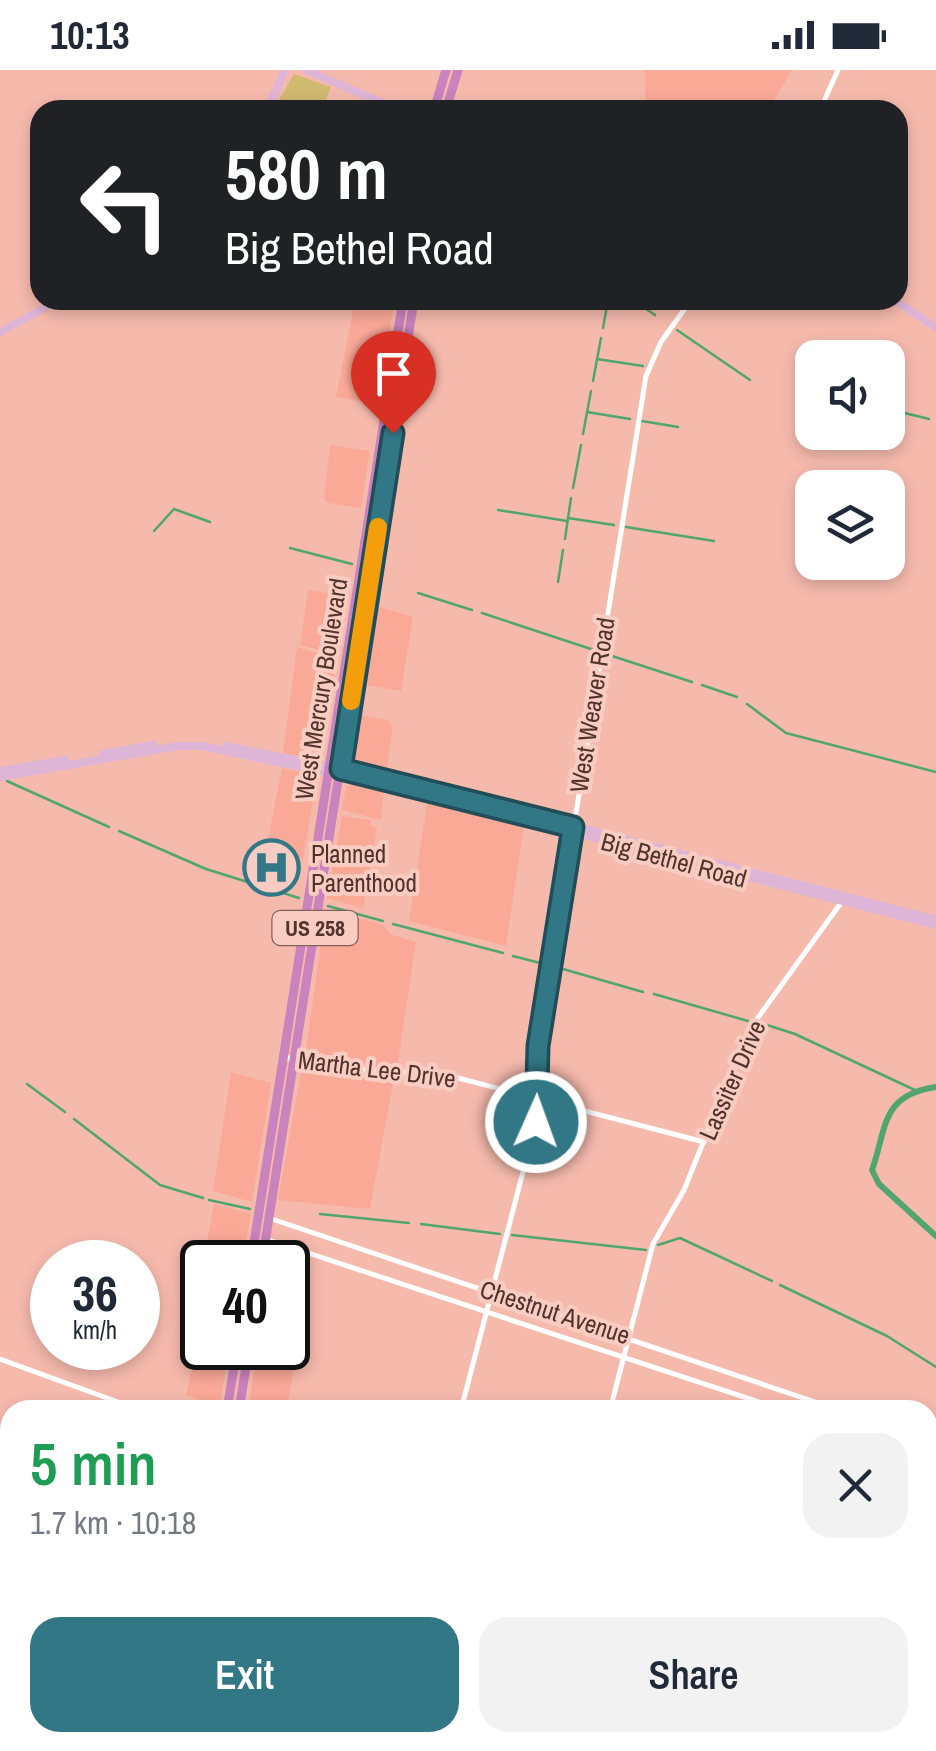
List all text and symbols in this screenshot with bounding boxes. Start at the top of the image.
text: 10:13 [50,10,130,61]
text: 580 m [225,127,388,221]
icon: left [60,140,190,270]
text: Big Bethel Road [225,217,494,278]
pin [351,331,436,434]
map controls [795,340,905,580]
button: sound [795,340,905,450]
icon: arrive [366,346,421,401]
button: layers [795,470,905,580]
street label: West Mercury Boulevard [287,576,355,802]
street label: West Weaver Road [561,615,623,795]
street label: Big Bethel Road [597,824,751,896]
place label: Planned Parenthood [311,837,417,900]
hospital icon: Planned Parenthood [242,838,302,898]
road number: US 258 [272,911,358,945]
street label: Lassiter Drive [691,1015,773,1145]
street label: Martha Lee Drive [296,1042,458,1096]
position arrow [484,1070,588,1174]
speed limit sign: 40 [180,1240,310,1370]
text: 36 [72,1259,118,1327]
street label: Chestnut Avenue [476,1272,634,1352]
text: km/h [73,1313,117,1347]
text: 5 min [30,1423,157,1504]
button: close [803,1433,908,1538]
text: 1.7 km · 10:18 [30,1501,196,1544]
button: Exit [30,1617,459,1732]
button: Share [479,1617,908,1732]

